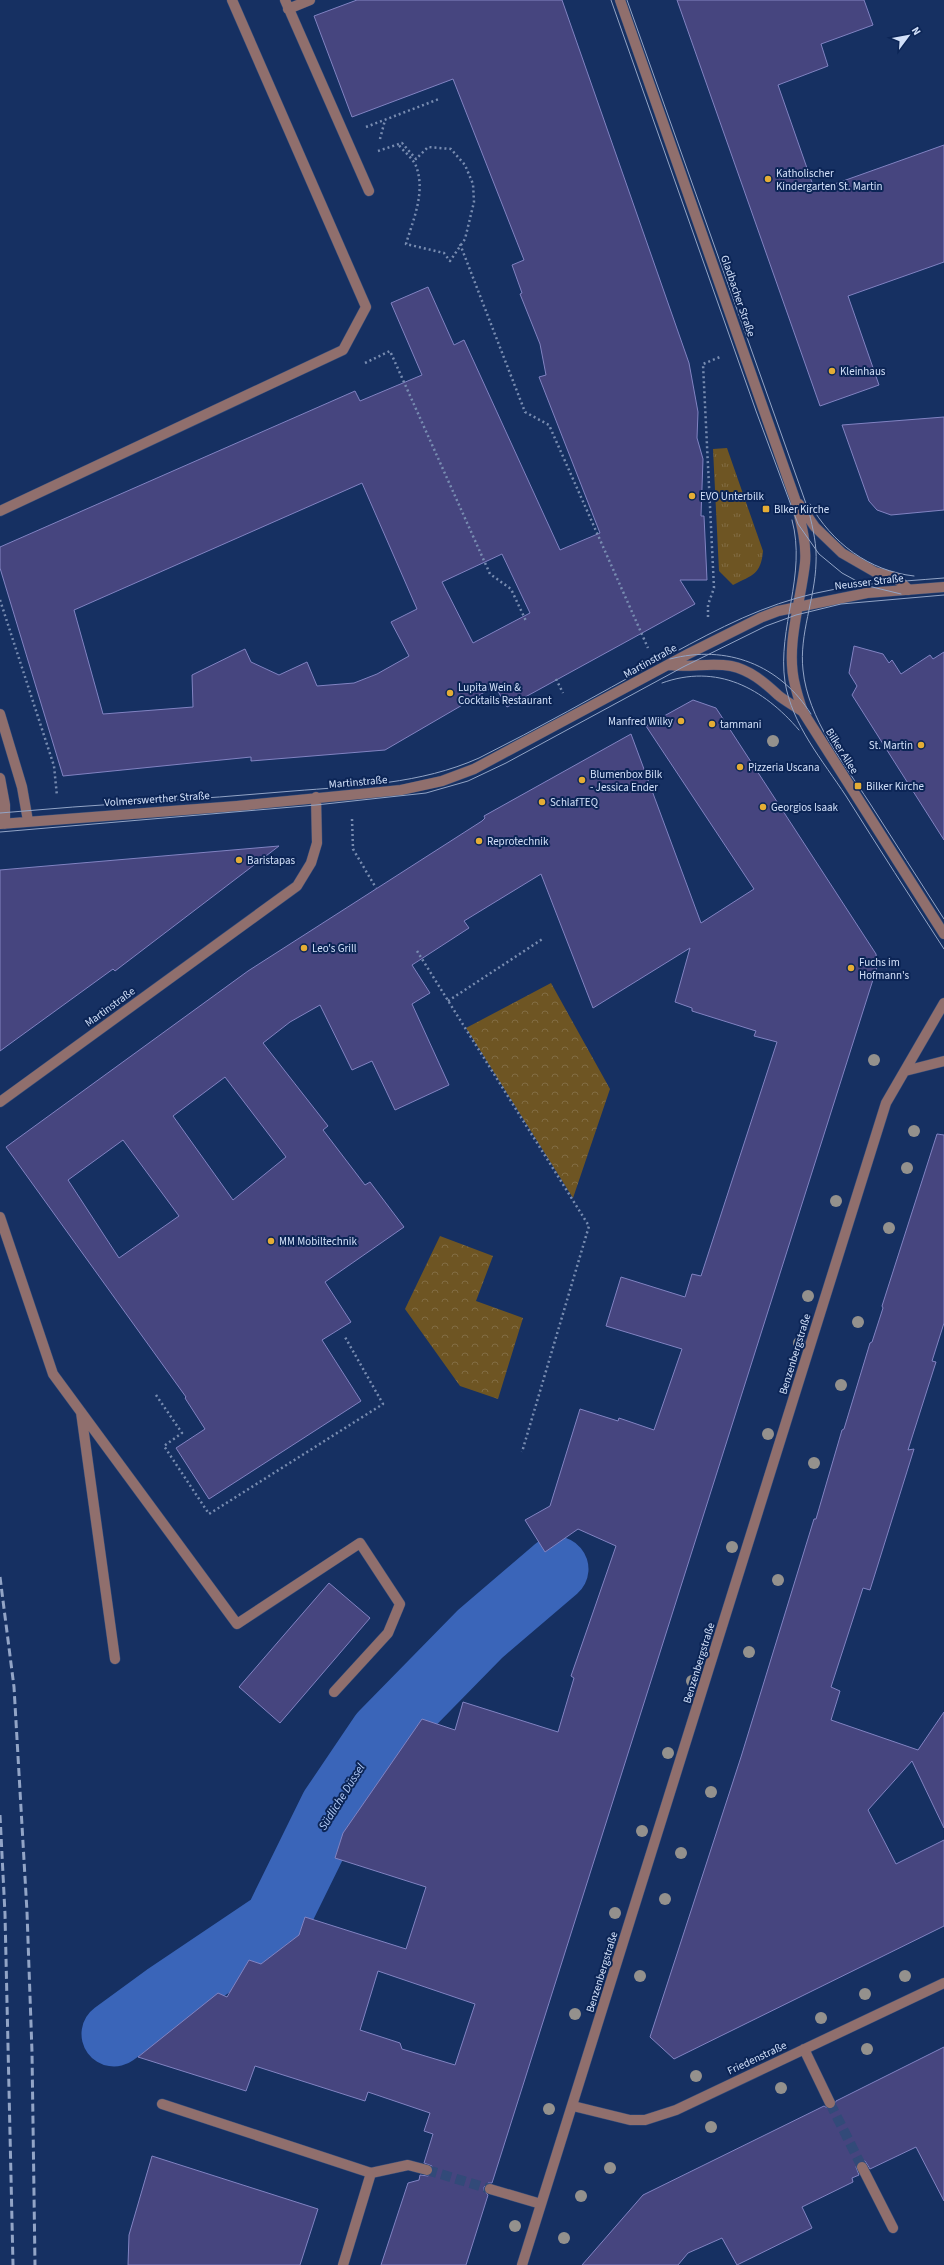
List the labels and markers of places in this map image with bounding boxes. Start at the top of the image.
place label: Katholischer Kindergarten St. Martin [776,166,882,194]
marker: Katholischer Kindergarten St. Martin [763,174,773,184]
place label: Kleinhaus [840,364,886,379]
marker: Kleinhaus [827,366,837,376]
place label: EVO Unterbilk [700,489,764,504]
marker: EVO Unterbilk [687,491,697,501]
place label: Blker Kirche [774,502,830,517]
marker: Blker Kirche [761,504,771,514]
place label: Lupita Wein & Cocktails Restaurant [458,680,552,708]
marker: Lupita Wein & Cocktails Restaurant [445,688,455,698]
place label: Manfred Wilky [608,714,673,729]
marker: Manfred Wilky [676,716,686,726]
place label: tammani [720,717,762,732]
marker: tammani [707,719,717,729]
place label: St. Martin [869,738,913,753]
marker: St. Martin [916,740,926,750]
place label: Pizzeria Uscana [748,760,820,775]
marker: Pizzeria Uscana [735,762,745,772]
place label: Blumenbox Bilk - Jessica Ender [590,767,663,795]
marker: Blumenbox Bilk - Jessica Ender [577,775,587,785]
place label: Bilker Kirche [866,779,924,794]
marker: Bilker Kirche [853,781,863,791]
place label: SchlafTEQ [550,795,598,810]
marker: SchlafTEQ [537,797,547,807]
place label: Georgios Isaak [771,800,838,815]
marker: Georgios Isaak [758,802,768,812]
place label: Reprotechnik [487,834,549,849]
marker: Reprotechnik [474,836,484,846]
place label: Baristapas [247,853,295,868]
marker: Baristapas [234,855,244,865]
place label: Leo's Grill [312,941,357,956]
marker: Leo's Grill [299,943,309,953]
place label: Fuchs im Hofmann's [859,955,910,983]
marker: Fuchs im Hofmann's [846,963,856,973]
place label: MM Mobiltechnik [279,1234,357,1249]
marker: MM Mobiltechnik [266,1236,276,1246]

